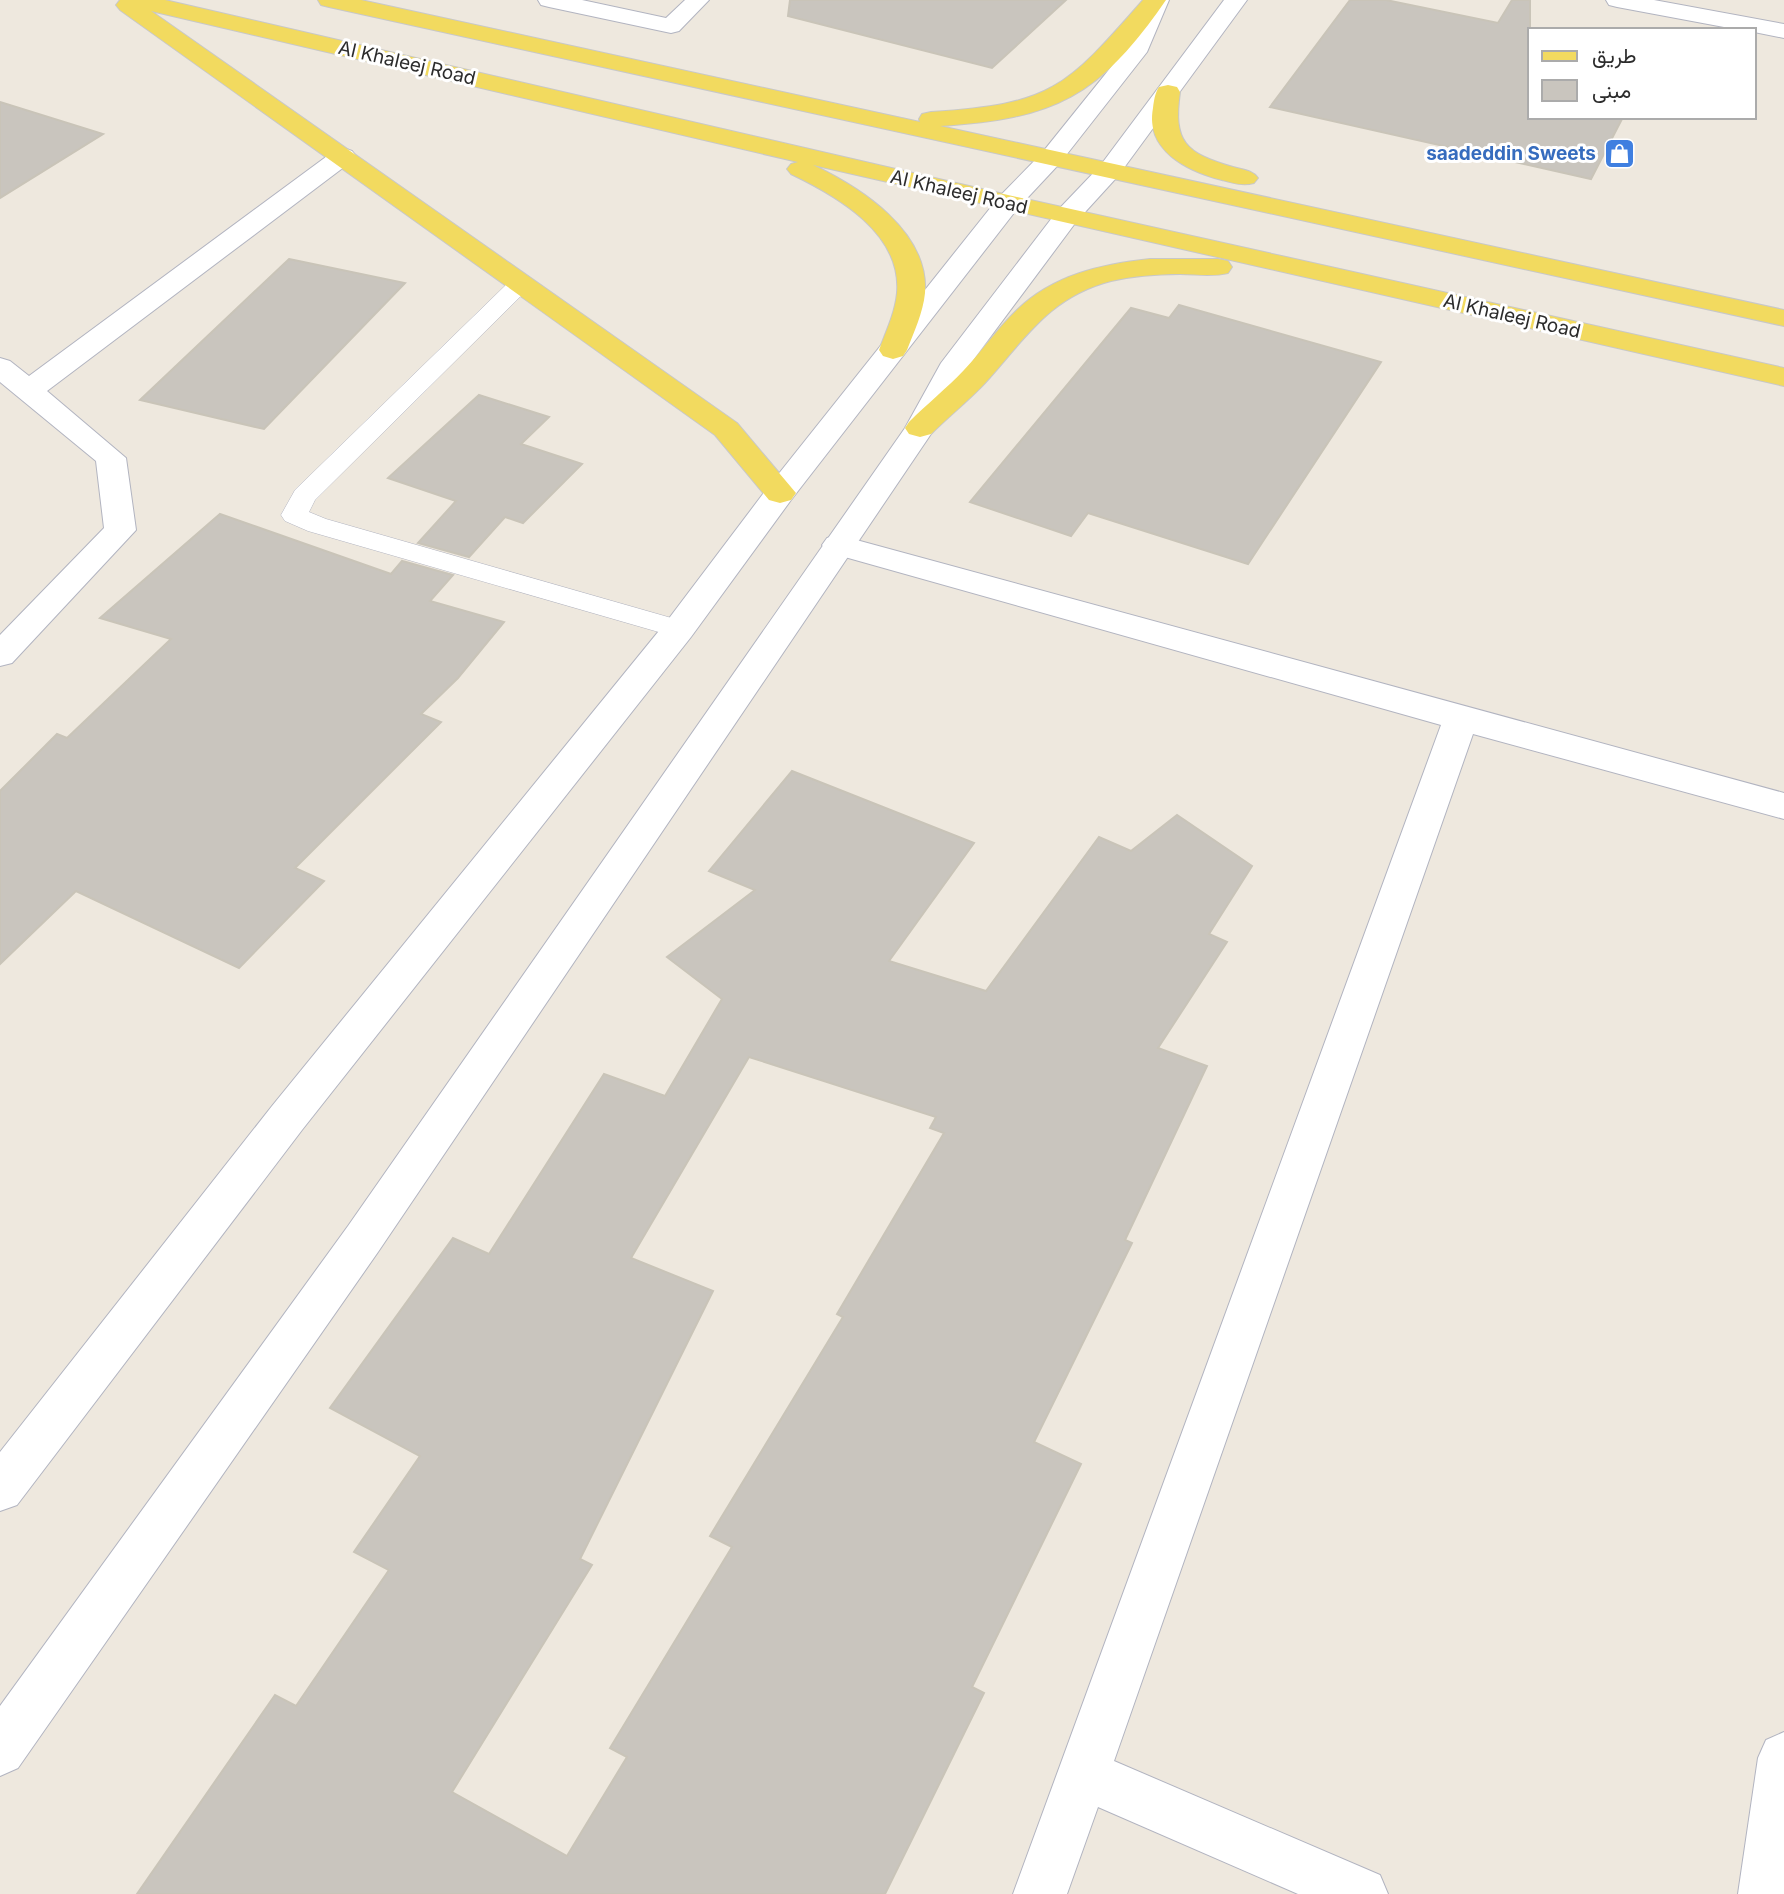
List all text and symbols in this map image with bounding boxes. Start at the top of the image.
legend [1528,28,1756,119]
street label: Al Khaleej Road [336,36,478,90]
text: طريق [1592,43,1637,69]
text: مبنى [1592,78,1631,103]
shop icon: saadeddin Sweets [1602,136,1636,170]
place label: saadeddin Sweets [1426,142,1596,165]
street label: Al Khaleej Road [888,165,1030,219]
street label: Al Khaleej Road [1441,289,1583,343]

